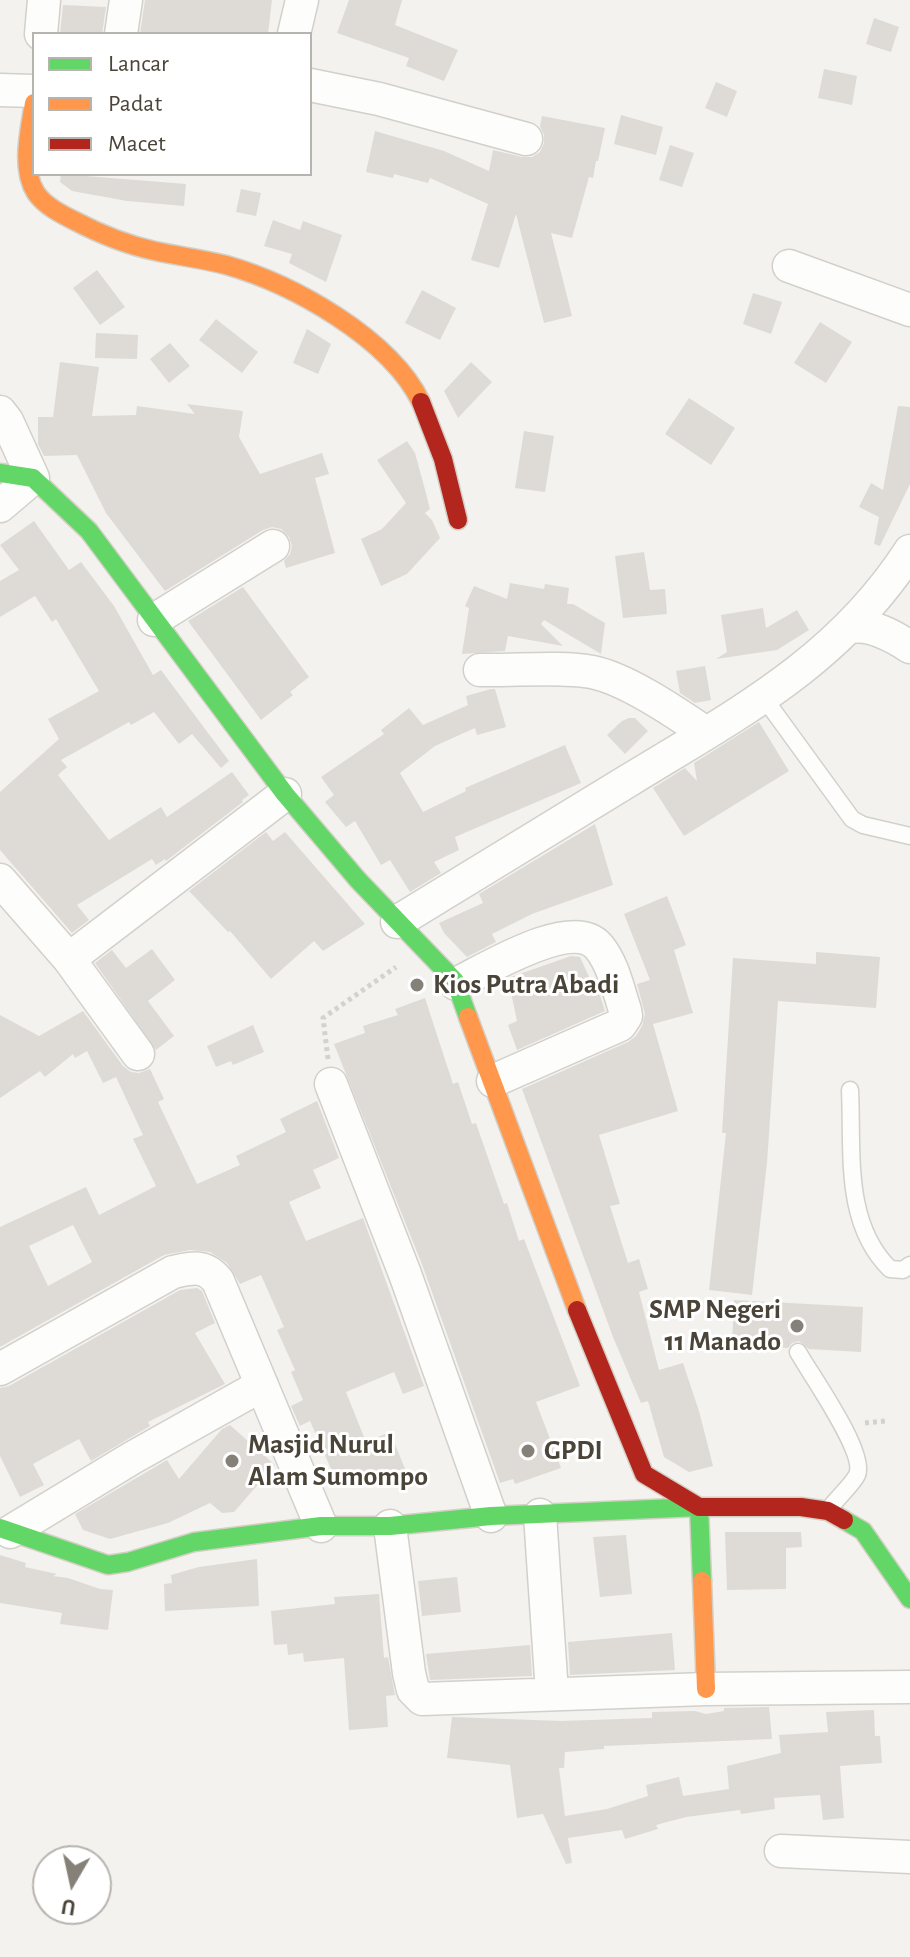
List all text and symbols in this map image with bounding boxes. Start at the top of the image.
legend [32,32,312,176]
text: Lancar [108,52,169,76]
text: Padat [108,92,162,116]
text: Macet [108,132,166,156]
place label: Kios Putra Abadi [433,968,619,1002]
marker: Kios Putra Abadi [408,976,426,994]
place label: SMP Negeri 11 Manado [649,1293,781,1359]
marker: SMP Negeri 11 Manado [788,1317,806,1335]
place label: Masjid Nurul Alam Sumompo [248,1428,428,1494]
place label: GPDI [544,1434,603,1468]
marker: GPDI [519,1442,537,1460]
marker: Masjid Nurul Alam Sumompo [223,1452,241,1470]
north arrow [32,1845,112,1925]
text: U [60,1895,77,1919]

